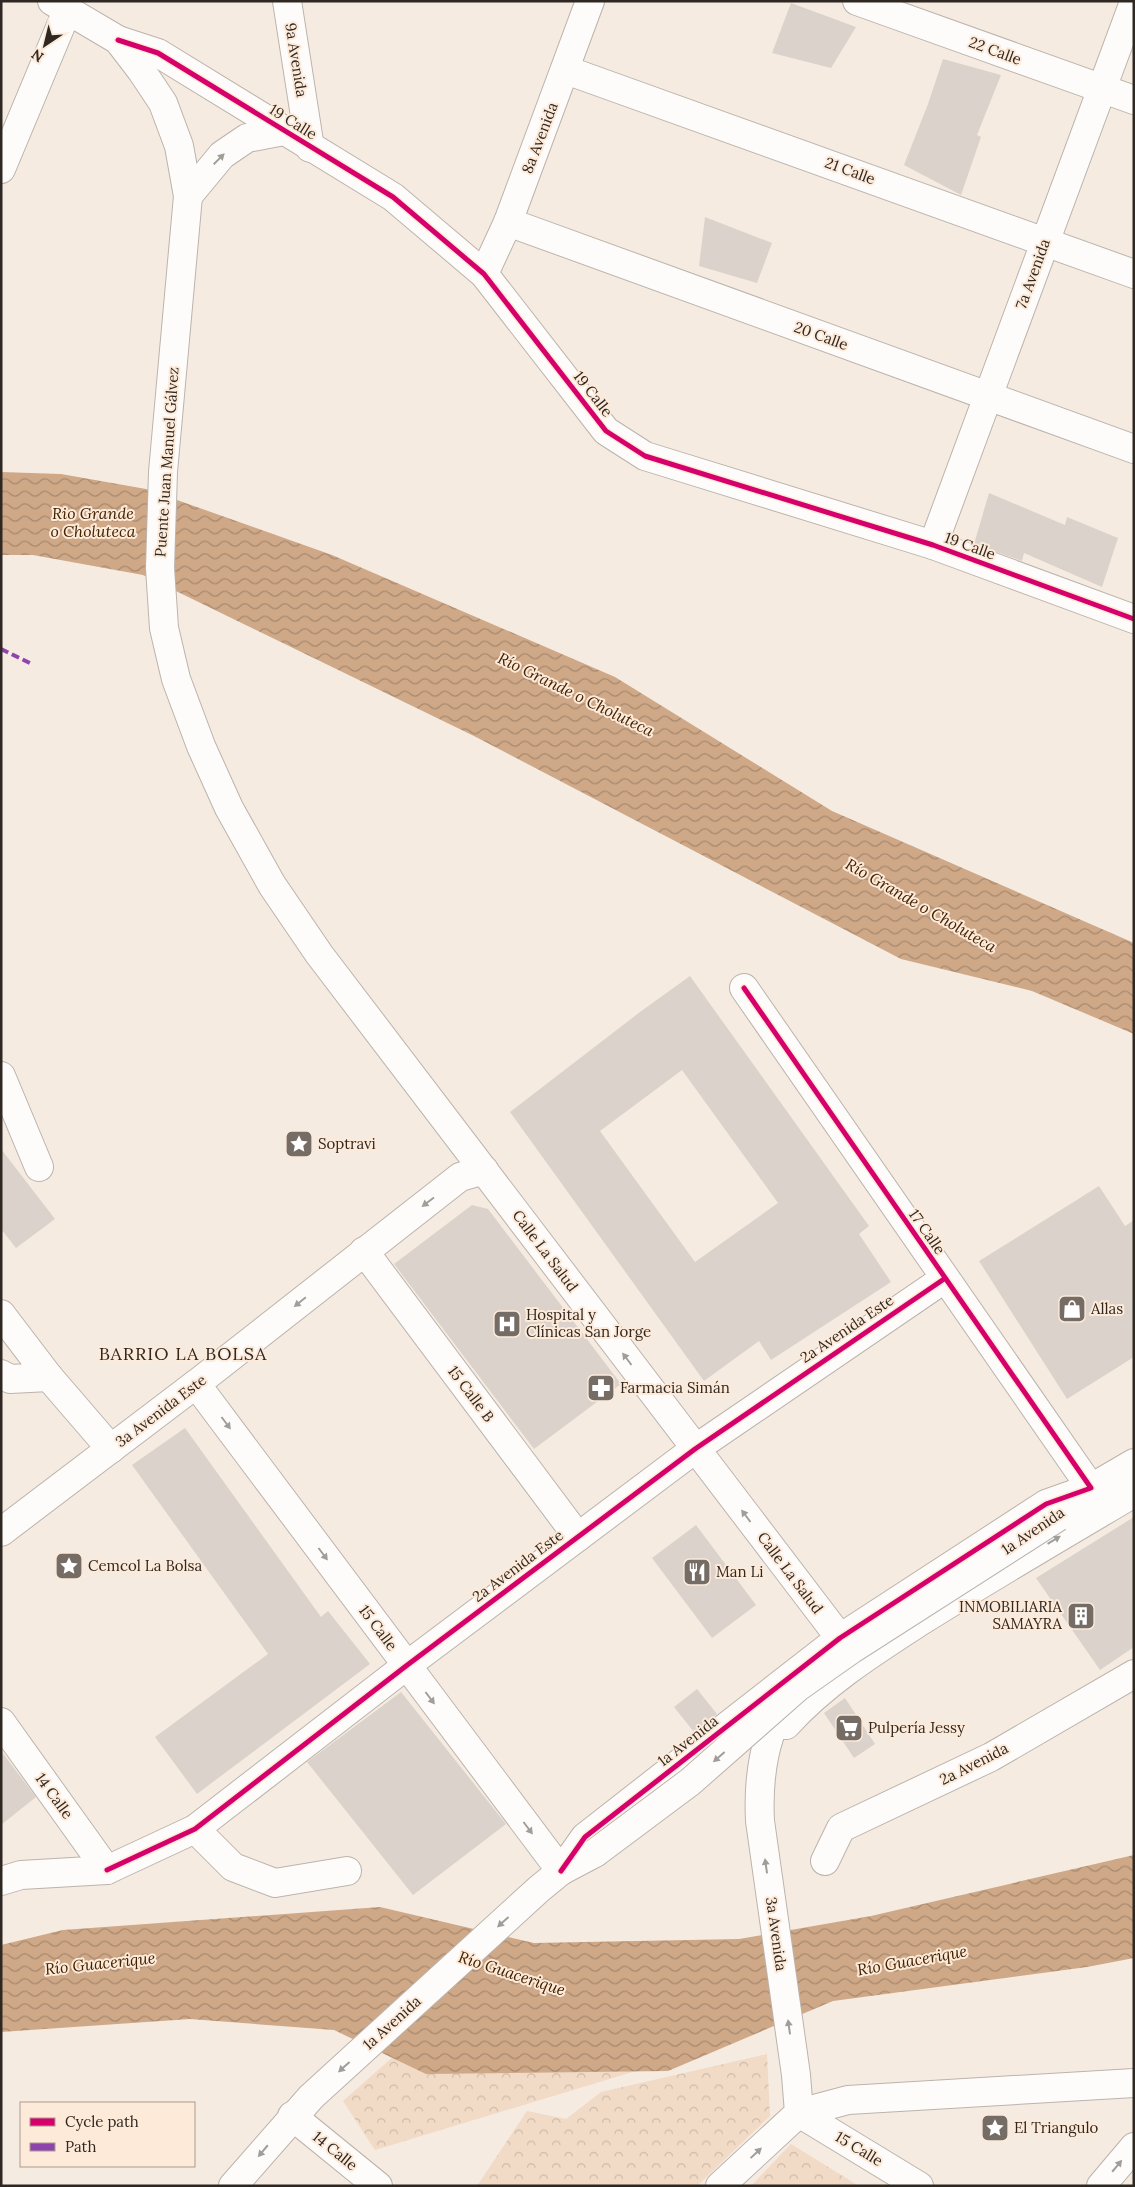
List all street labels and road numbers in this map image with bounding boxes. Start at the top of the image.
street label: 9a Avenida [281,21,312,99]
street label: 22 Calle [966,32,1024,69]
street label: 8a Avenida [517,99,562,176]
street label: 19 Calle [266,100,321,144]
street label: 21 Calle [822,153,878,188]
street label: 7a Avenida [1011,236,1054,312]
street label: 20 Calle [792,317,851,354]
street label: Puente Juan Manuel Gálvez [150,366,183,558]
street label: 19 Calle [570,367,617,420]
street label: 19 Calle [942,528,998,563]
street label: 17 Calle [905,1205,950,1258]
street label: Calle La Salud [509,1206,582,1295]
street label: 2a Avenida Este [796,1290,897,1367]
street label: 15 Calle B [444,1362,499,1426]
street label: 3a Avenida Este [111,1370,210,1451]
street label: 1a Avenida [998,1502,1068,1559]
street label: 2a Avenida Este [469,1525,567,1606]
street label: Calle La Salud [754,1528,827,1617]
street label: 15 Calle [355,1601,402,1654]
street label: 1a Avenida [654,1711,722,1770]
street label: 2a Avenida [936,1738,1011,1789]
street label: 14 Calle [31,1769,77,1822]
street label: 3a Avenida [762,1896,791,1973]
street label: 1a Avenida [359,1991,425,2054]
street label: 14 Calle [309,2127,362,2174]
street label: 15 Calle [832,2127,886,2170]

